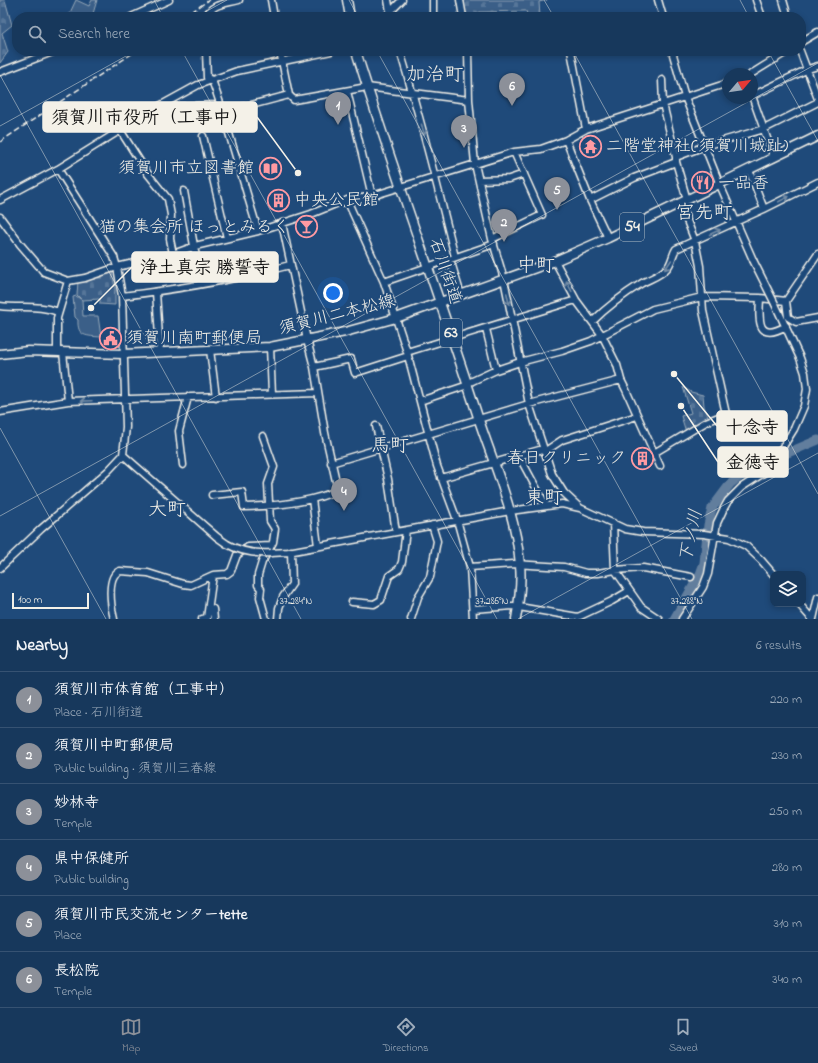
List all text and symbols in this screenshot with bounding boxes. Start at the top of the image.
search box [12,12,806,56]
icon: search [26,23,48,45]
text: Search here [58,23,130,45]
district label: 加治町 [406,62,464,89]
north arrow [722,68,758,104]
pin: 6 [499,73,525,106]
pin: 1 [325,92,351,125]
callout: 須賀川市役所（工事中） [43,102,257,132]
text: 須賀川市役所（工事中） [51,106,249,132]
pin: 3 [451,115,477,148]
one-way arrow [420,123,427,136]
temple icon: 二階堂神社(須賀川城趾) [577,133,603,159]
place label: 二階堂神社(須賀川城趾) [606,134,788,159]
library icon: 須賀川市立図書館 [257,155,283,181]
place label: 須賀川市立図書館 [118,156,254,181]
restaurant icon: 一品香 [690,170,716,196]
place label: 一品香 [718,171,769,196]
pin: 5 [544,177,570,210]
building icon: 中央公民館 [265,187,291,213]
place label: 中央公民館 [294,188,379,213]
one-way arrow [778,195,790,202]
district label: 宮先町 [675,200,733,227]
pin: 2 [491,209,517,242]
road number: 54 [620,213,644,241]
bar icon: 猫の集会所 ほっとみるく [293,214,319,240]
place label: 猫の集会所 ほっとみるく [99,215,290,240]
one-way arrow [709,227,721,235]
street label: 石川街道 [422,235,468,307]
callout: 浄土真宗 勝誓寺 [132,252,278,282]
district label: 中町 [517,253,555,280]
text: 浄土真宗 勝誓寺 [140,256,270,282]
one-way arrow [663,260,672,271]
one-way arrow [564,280,572,292]
your location [323,283,343,303]
street label: 須賀川二本松線 [276,288,398,342]
one-way arrow [505,293,513,306]
road number: 63 [440,319,462,347]
public building icon: 須賀川南町郵便局 [97,325,123,351]
place label: 須賀川南町郵便局 [126,326,262,351]
one-way arrow [80,397,93,405]
callout: 十念寺 [717,411,787,441]
text: 十念寺 [725,416,779,442]
district label: 馬町 [371,433,409,460]
building icon: 春日クリニック [629,445,655,471]
place label: 春日クリニック [507,446,626,471]
callout: 金徳寺 [718,447,788,477]
text: 金徳寺 [726,451,780,477]
pin: 4 [331,478,357,511]
district label: 東町 [525,485,563,512]
district label: 大町 [148,497,186,524]
water label: 下ノ川 [674,507,710,565]
map controls [770,571,806,607]
button: layers [770,571,806,607]
scale bar [12,591,89,610]
text: 100 m [18,592,42,608]
text: 37.284°N [280,594,313,609]
text: 37.286°N [476,594,509,609]
text: 37.288°N [671,594,703,609]
text: Nearby [16,633,68,658]
text: 6 results [756,636,802,655]
text: 須賀川市体育館（工事中） [54,679,234,701]
text: 1 [27,690,31,709]
text: 220 m [770,690,802,709]
text: Place · 石川街道 [54,703,143,722]
text: 須賀川中町郵便局 [54,735,174,757]
text: 2 [26,746,32,765]
text: 230 m [771,746,802,765]
text: Public building · 須賀川三春線 [54,759,216,778]
text: 妙林寺 [54,792,99,814]
text: 3 [26,802,32,821]
text: 250 m [769,802,802,821]
text: Temple [54,814,92,833]
text: 県中保健所 [54,848,129,870]
text: 4 [26,858,32,877]
text: 280 m [772,858,802,877]
text: Public building [54,870,129,889]
text: 須賀川市民交流センターtette [54,904,248,926]
text: 5 [25,914,33,933]
text: 310 m [774,914,802,933]
text: Place [54,926,82,945]
text: 長松院 [54,960,99,982]
text: 6 [26,970,32,989]
text: 340 m [772,970,802,989]
text: Temple [54,982,92,1001]
tab: Map [120,1016,142,1056]
tab: Directions [383,1016,429,1056]
tab: Saved [669,1016,698,1056]

